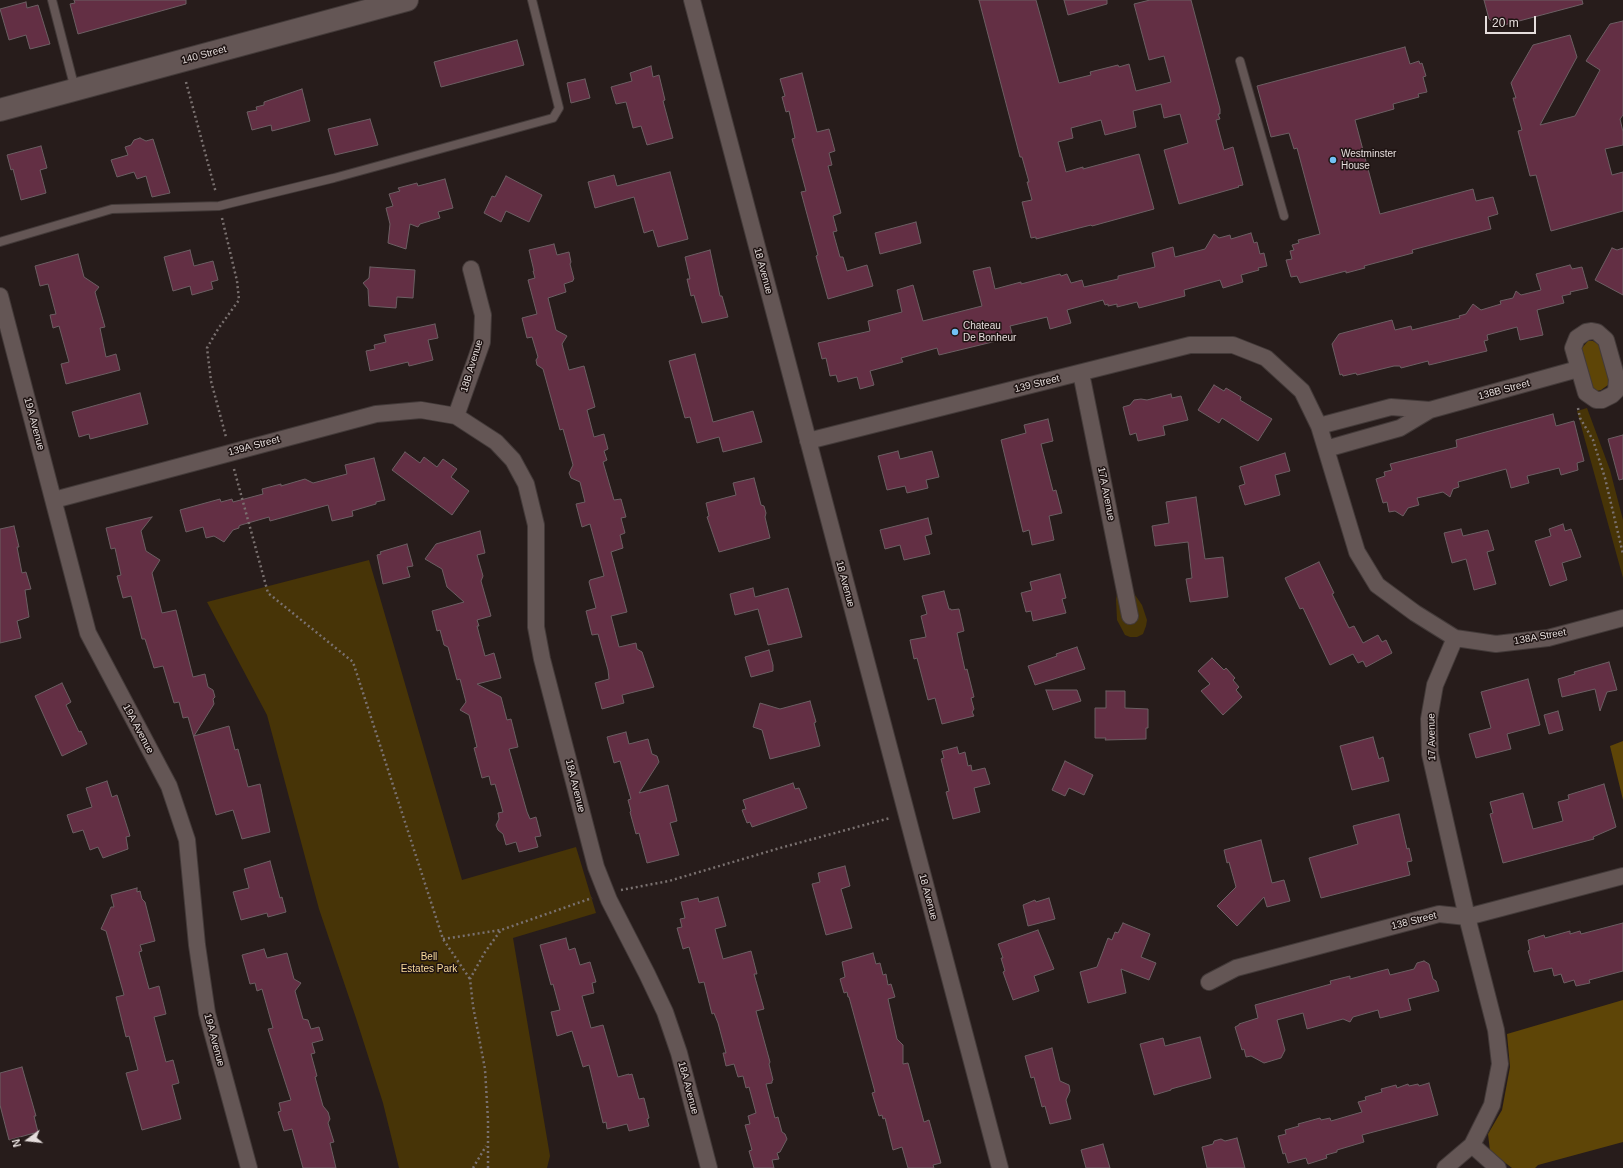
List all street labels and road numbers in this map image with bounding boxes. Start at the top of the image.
street label: 140 Street [180,43,228,67]
street label: 18 Avenue [751,246,775,296]
street label: 18B Avenue [458,338,486,394]
street label: 139 Street [1013,373,1061,395]
street label: 138B Street [1477,377,1531,403]
street label: 19A Avenue [21,396,47,452]
street label: 139A Street [227,433,281,459]
street label: 17A Avenue [1095,466,1117,522]
street label: 18 Avenue [833,559,857,609]
street label: 138A Street [1513,627,1567,647]
street label: 19A Avenue [120,702,156,756]
street label: 17 Avenue [1426,713,1438,761]
street label: 18A Avenue [563,758,587,814]
street label: 18 Avenue [916,872,940,922]
street label: 138 Street [1390,910,1438,932]
street label: 19A Avenue [201,1012,227,1068]
street label: 18A Avenue [675,1060,701,1116]

